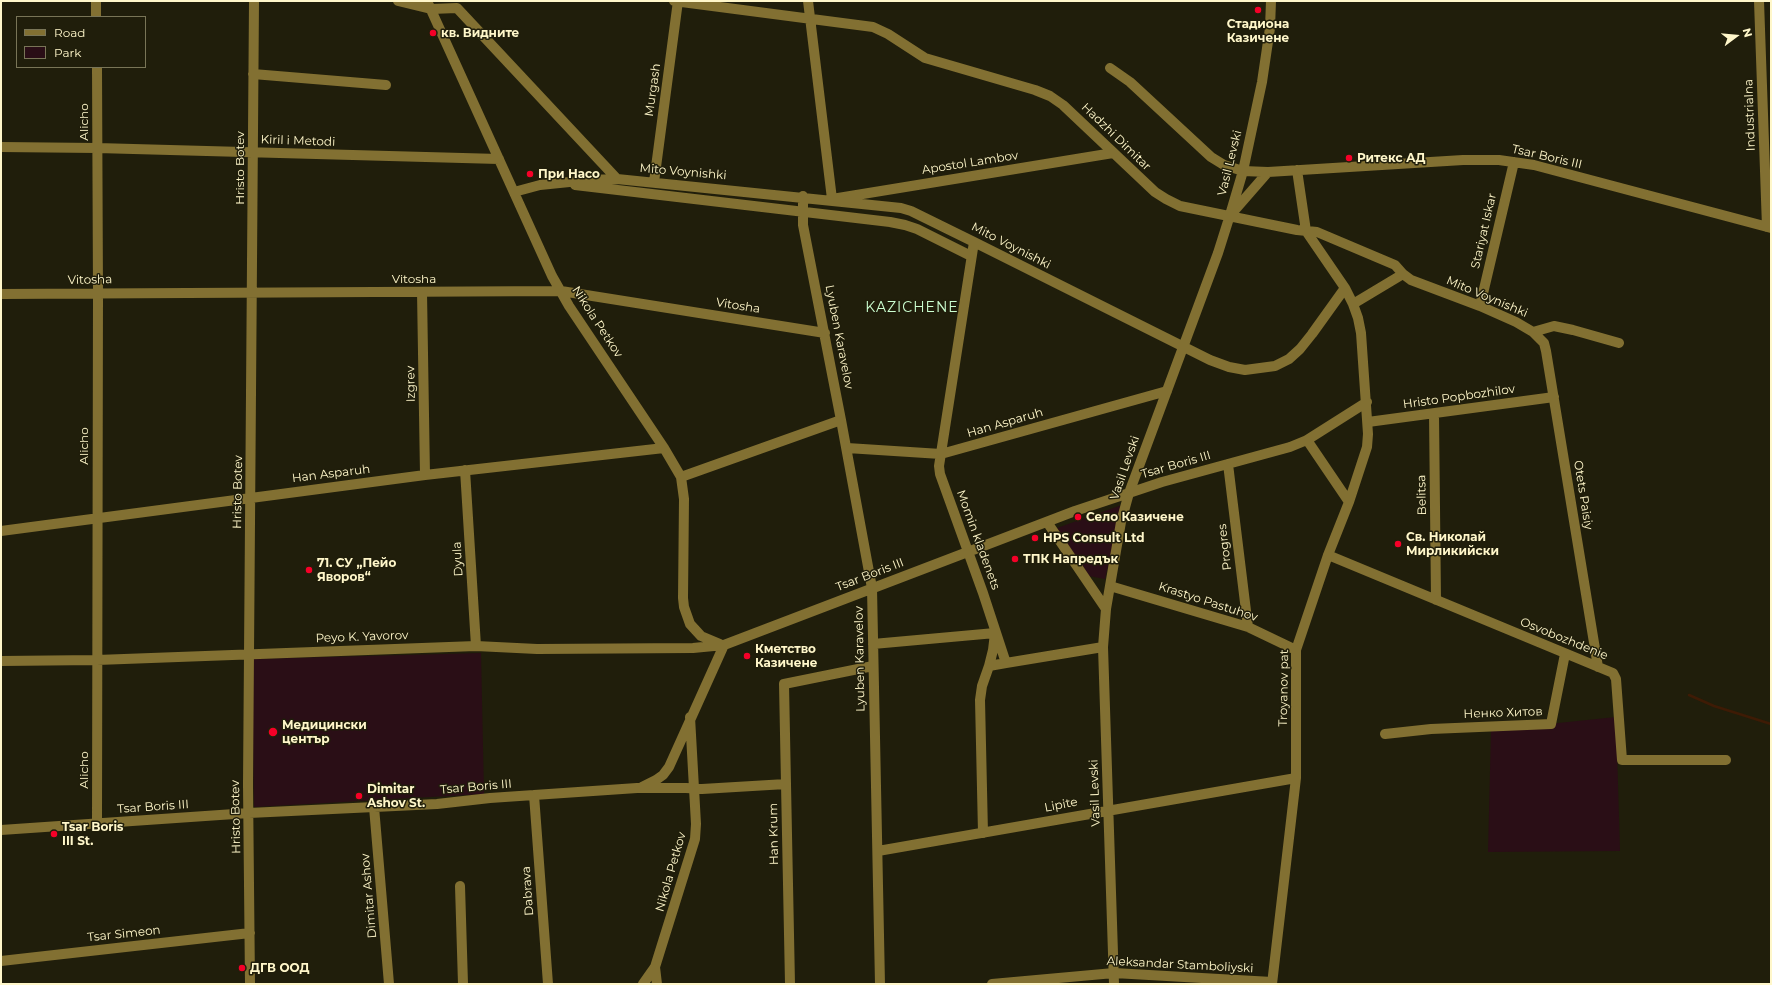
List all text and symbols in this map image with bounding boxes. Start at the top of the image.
marker: Стадиона Казичене [1253,5,1263,15]
legend [16,16,146,68]
north arrow [1716,16,1756,56]
place label: Стадиона Казичене [1227,17,1289,45]
text: Road [54,25,85,40]
place label: кв. Видните [441,26,519,40]
text: N [1740,26,1755,39]
marker: кв. Видните [428,28,438,38]
text: Park [54,45,81,60]
street label: Murgash [642,63,664,117]
street label: Industrialna [1742,79,1758,151]
street label: Hadzhi Dimitar [1078,100,1154,174]
street label: Alicho [77,103,91,141]
street label: Vasil Levski [1215,129,1245,197]
street label: Hristo Botev [233,131,247,205]
street label: Kiril i Metodi [260,133,336,149]
street label: Tsar Boris III [1510,142,1584,172]
street label: Apostol Lambov [921,148,1019,178]
place label: Ритекс АД [1357,151,1426,165]
marker: Ритекс АД [1344,153,1354,163]
street label: Mito Voynishki [639,161,727,183]
place label: При Насо [538,167,600,181]
marker: При Насо [525,169,535,179]
street label: Stariyat Iskar [1468,192,1500,270]
street label: Mito Voynishki [969,220,1053,272]
street label: Vitosha [68,272,112,288]
street label: Vitosha [392,272,436,286]
street label: Mito Voynishki [1444,273,1530,321]
street label: Nikola Petkov [569,284,625,360]
street label: Lyuben Karavelov [822,284,856,390]
street label: Vitosha [715,295,761,317]
district label: KAZICHENE [865,300,959,316]
street label: Izgrev [403,366,419,402]
street label: Hristo Popbozhilov [1402,382,1516,412]
street label: Han Asparuh [965,405,1045,441]
street label: Alicho [77,427,91,465]
street label: Vasil Levski [1107,434,1143,502]
street label: Tsar Boris III [1140,448,1212,482]
street label: Hristo Botev [230,455,246,529]
street label: Otets Paisiy [1570,459,1596,531]
street label: Han Asparuh [291,462,371,486]
street label: Belitsa [1414,475,1430,515]
street label: Momin kladenets [953,488,1003,592]
place label: Село Казичене [1086,510,1184,524]
marker: Село Казичене [1073,512,1083,522]
street label: Progres [1215,523,1235,571]
place label: Св. Николай Мирликийски [1406,530,1499,558]
place label: HPS Consult Ltd [1043,531,1145,545]
marker: HPS Consult Ltd [1030,533,1040,543]
marker: Св. Николай Мирликийски [1393,539,1403,549]
street label: Dyula [450,541,466,577]
place label: ТПК Напредък [1023,552,1118,566]
marker: ТПК Напредък [1010,554,1020,564]
street label: Tsar Boris III [834,555,906,595]
place label: 71. СУ „Пейо Яворов“ [317,556,396,584]
marker: 71. СУ „Пейо Яворов“ [304,565,314,575]
street label: Krastyo Pastuhov [1157,579,1259,625]
street label: Lyuben Karavelov [852,606,868,712]
street label: Osvobozhdenie [1518,615,1610,663]
street label: Peyo K. Yavorov [315,628,409,646]
place label: Кметство Казичене [755,642,817,670]
street label: Troyanov pat [1276,649,1292,727]
marker: Кметство Казичене [742,651,752,661]
street label: Ненко Хитов [1463,704,1543,722]
place label: Медицински център [282,718,367,746]
marker: Медицински център [267,726,279,738]
street label: Alicho [77,751,91,789]
street label: Vasil Levski [1087,759,1103,827]
street label: Tsar Boris III [440,777,512,797]
street label: Hristo Botev [228,780,244,854]
place label: Dimitar Ashov St. [367,782,425,810]
marker: Dimitar Ashov St. [354,791,364,801]
street label: Lipite [1043,795,1079,815]
street label: Tsar Boris III [117,797,189,817]
street label: Han Krum [766,803,782,865]
place label: Tsar Boris III St. [62,820,123,848]
marker: Tsar Boris III St. [49,829,59,839]
street label: Nikola Petkov [653,830,689,914]
street label: Dimitar Ashov [358,853,380,939]
street label: Dabrava [519,866,537,916]
street label: Tsar Simeon [87,923,161,945]
street label: Aleksandar Stamboliyski [1106,954,1254,976]
place label: ДГВ ООД [250,961,309,975]
marker: ДГВ ООД [237,963,247,973]

